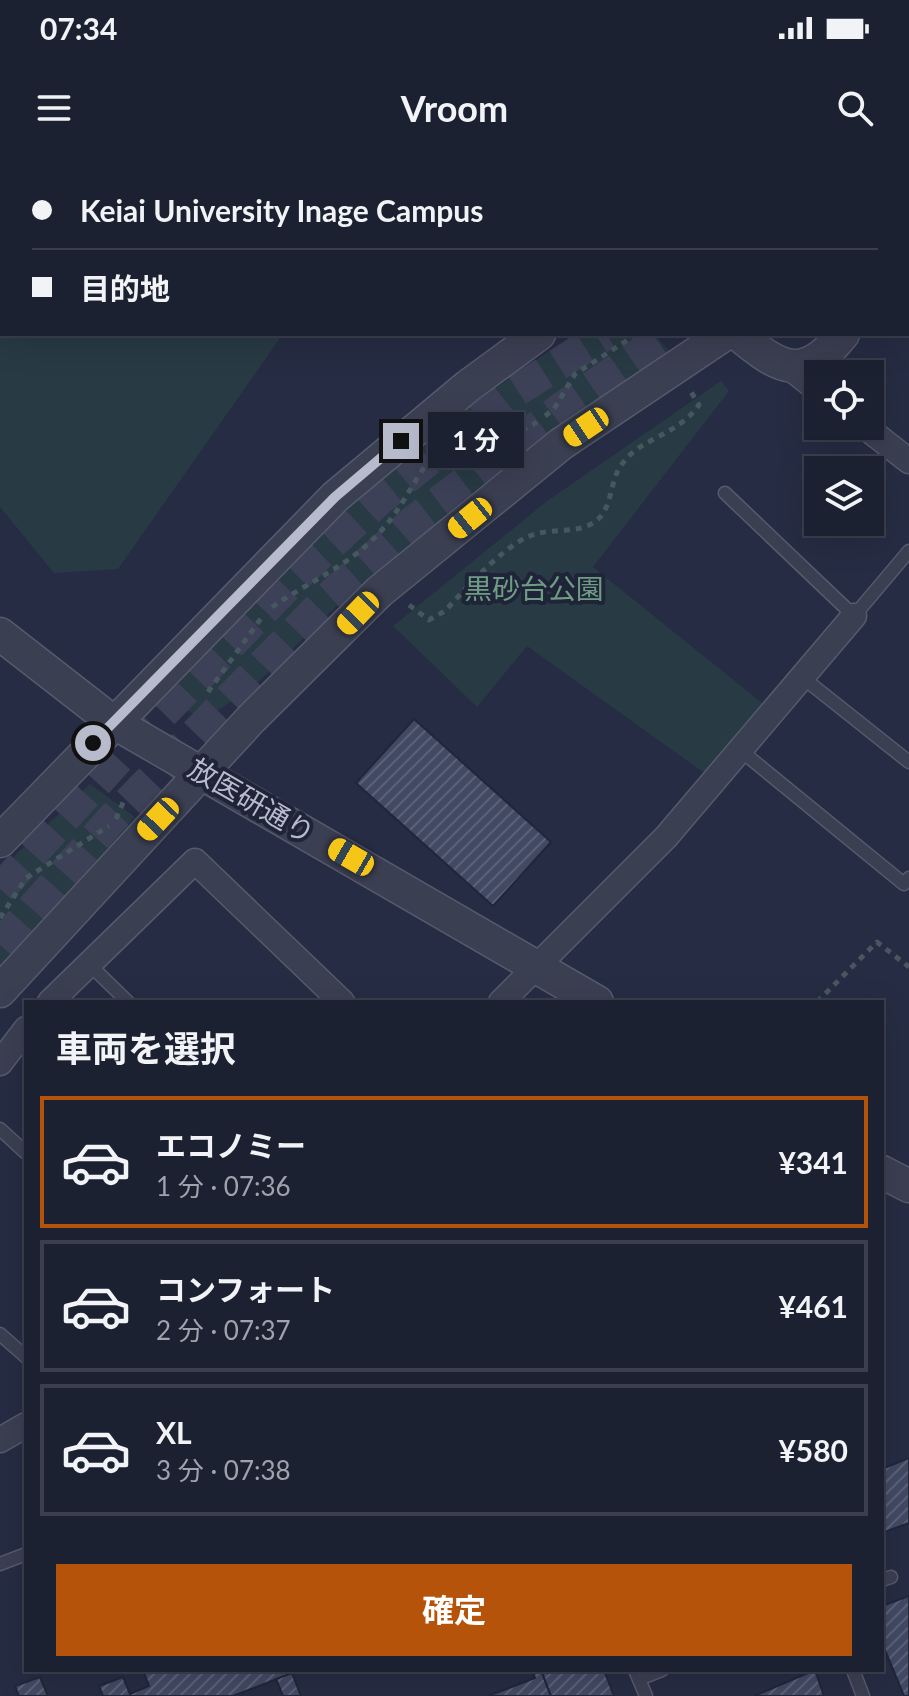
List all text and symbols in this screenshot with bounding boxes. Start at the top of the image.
text: 07:34 [40,10,117,46]
icon: menu [32,86,76,130]
text: Vroom [401,86,508,130]
icon: search [833,86,877,130]
text: Keiai University Inage Campus [80,192,483,228]
text: 目的地 [80,270,170,306]
map controls [804,360,884,536]
button: locate [804,360,884,440]
car [559,404,613,450]
callout: 1 分 [429,413,525,469]
route end [383,423,419,459]
text: 1 分 [452,424,500,456]
button: layers [804,456,884,536]
car [444,494,496,542]
park label: 黒砂台公園 [464,571,604,605]
car [333,587,383,639]
route start [75,725,111,761]
street label: 放医研通り [183,750,321,850]
car [133,793,183,845]
car [324,835,378,879]
text: 車両を選択 [56,1026,236,1070]
icon: car [60,1126,132,1198]
text: エコノミー [156,1127,306,1163]
text: ¥341 [778,1144,848,1180]
text: 1 分 · 07:36 [156,1170,291,1202]
icon: car [60,1270,132,1342]
text: コンフォート [156,1271,335,1307]
text: ¥461 [778,1288,848,1324]
text: 2 分 · 07:37 [156,1314,291,1346]
icon: car [60,1414,132,1486]
text: XL [156,1414,192,1450]
text: ¥580 [778,1432,848,1468]
text: 3 分 · 07:38 [156,1454,291,1486]
button: 確定 [56,1564,852,1656]

